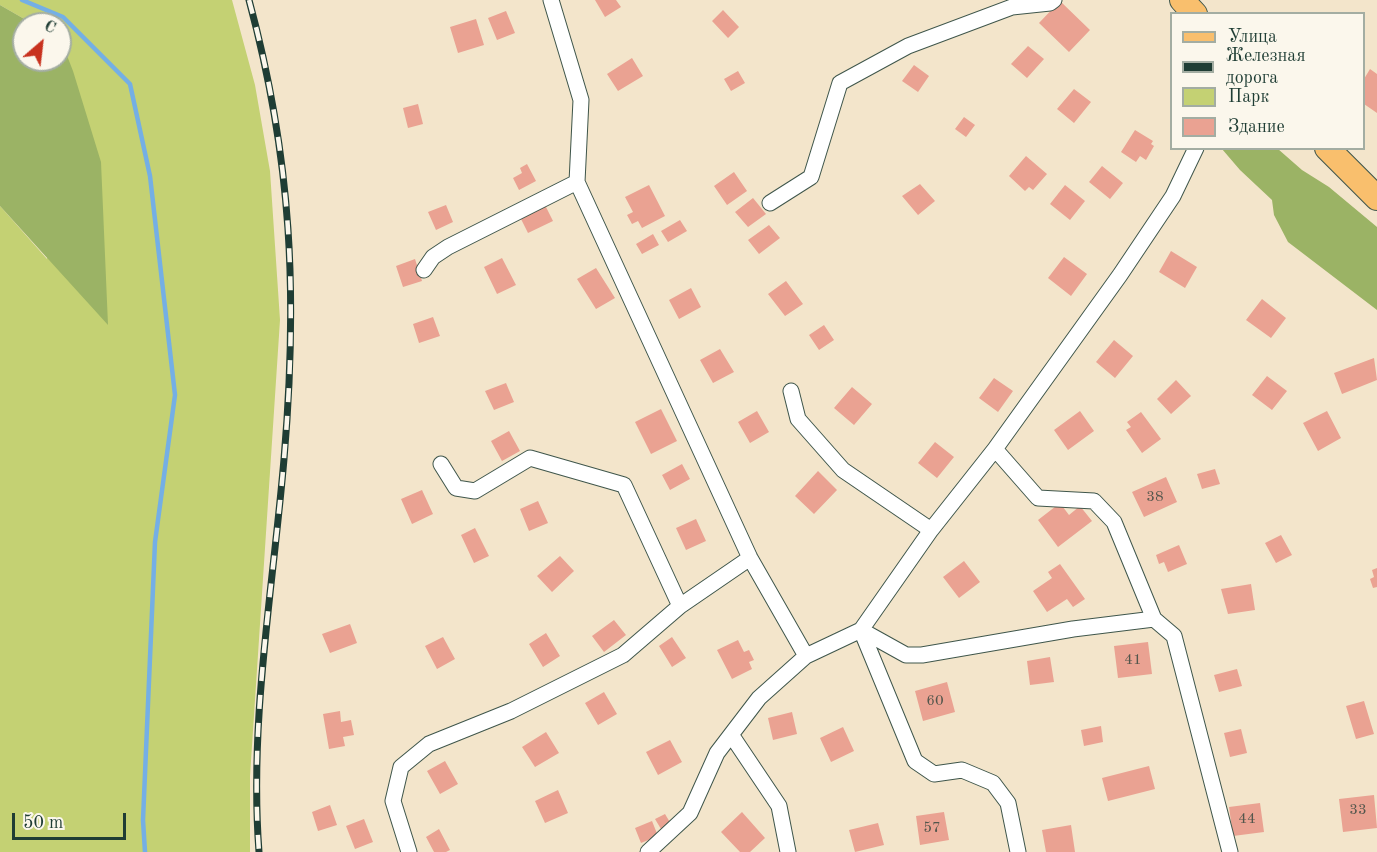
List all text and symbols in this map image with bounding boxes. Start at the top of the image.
north arrow [12,12,72,72]
legend [1170,12,1365,150]
text: С [41,18,58,37]
text: Улица [1228,28,1277,46]
text: Железная дорога [1226,47,1306,87]
text: Парк [1228,88,1269,106]
text: Здание [1228,118,1285,136]
house number: 38 [1146,488,1164,506]
house number: 41 [1124,651,1142,669]
house number: 60 [926,692,944,710]
scale bar [15,801,129,839]
house number: 33 [1349,801,1367,819]
house number: 44 [1238,810,1256,828]
text: 50 m [23,814,63,832]
house number: 57 [923,819,941,837]

